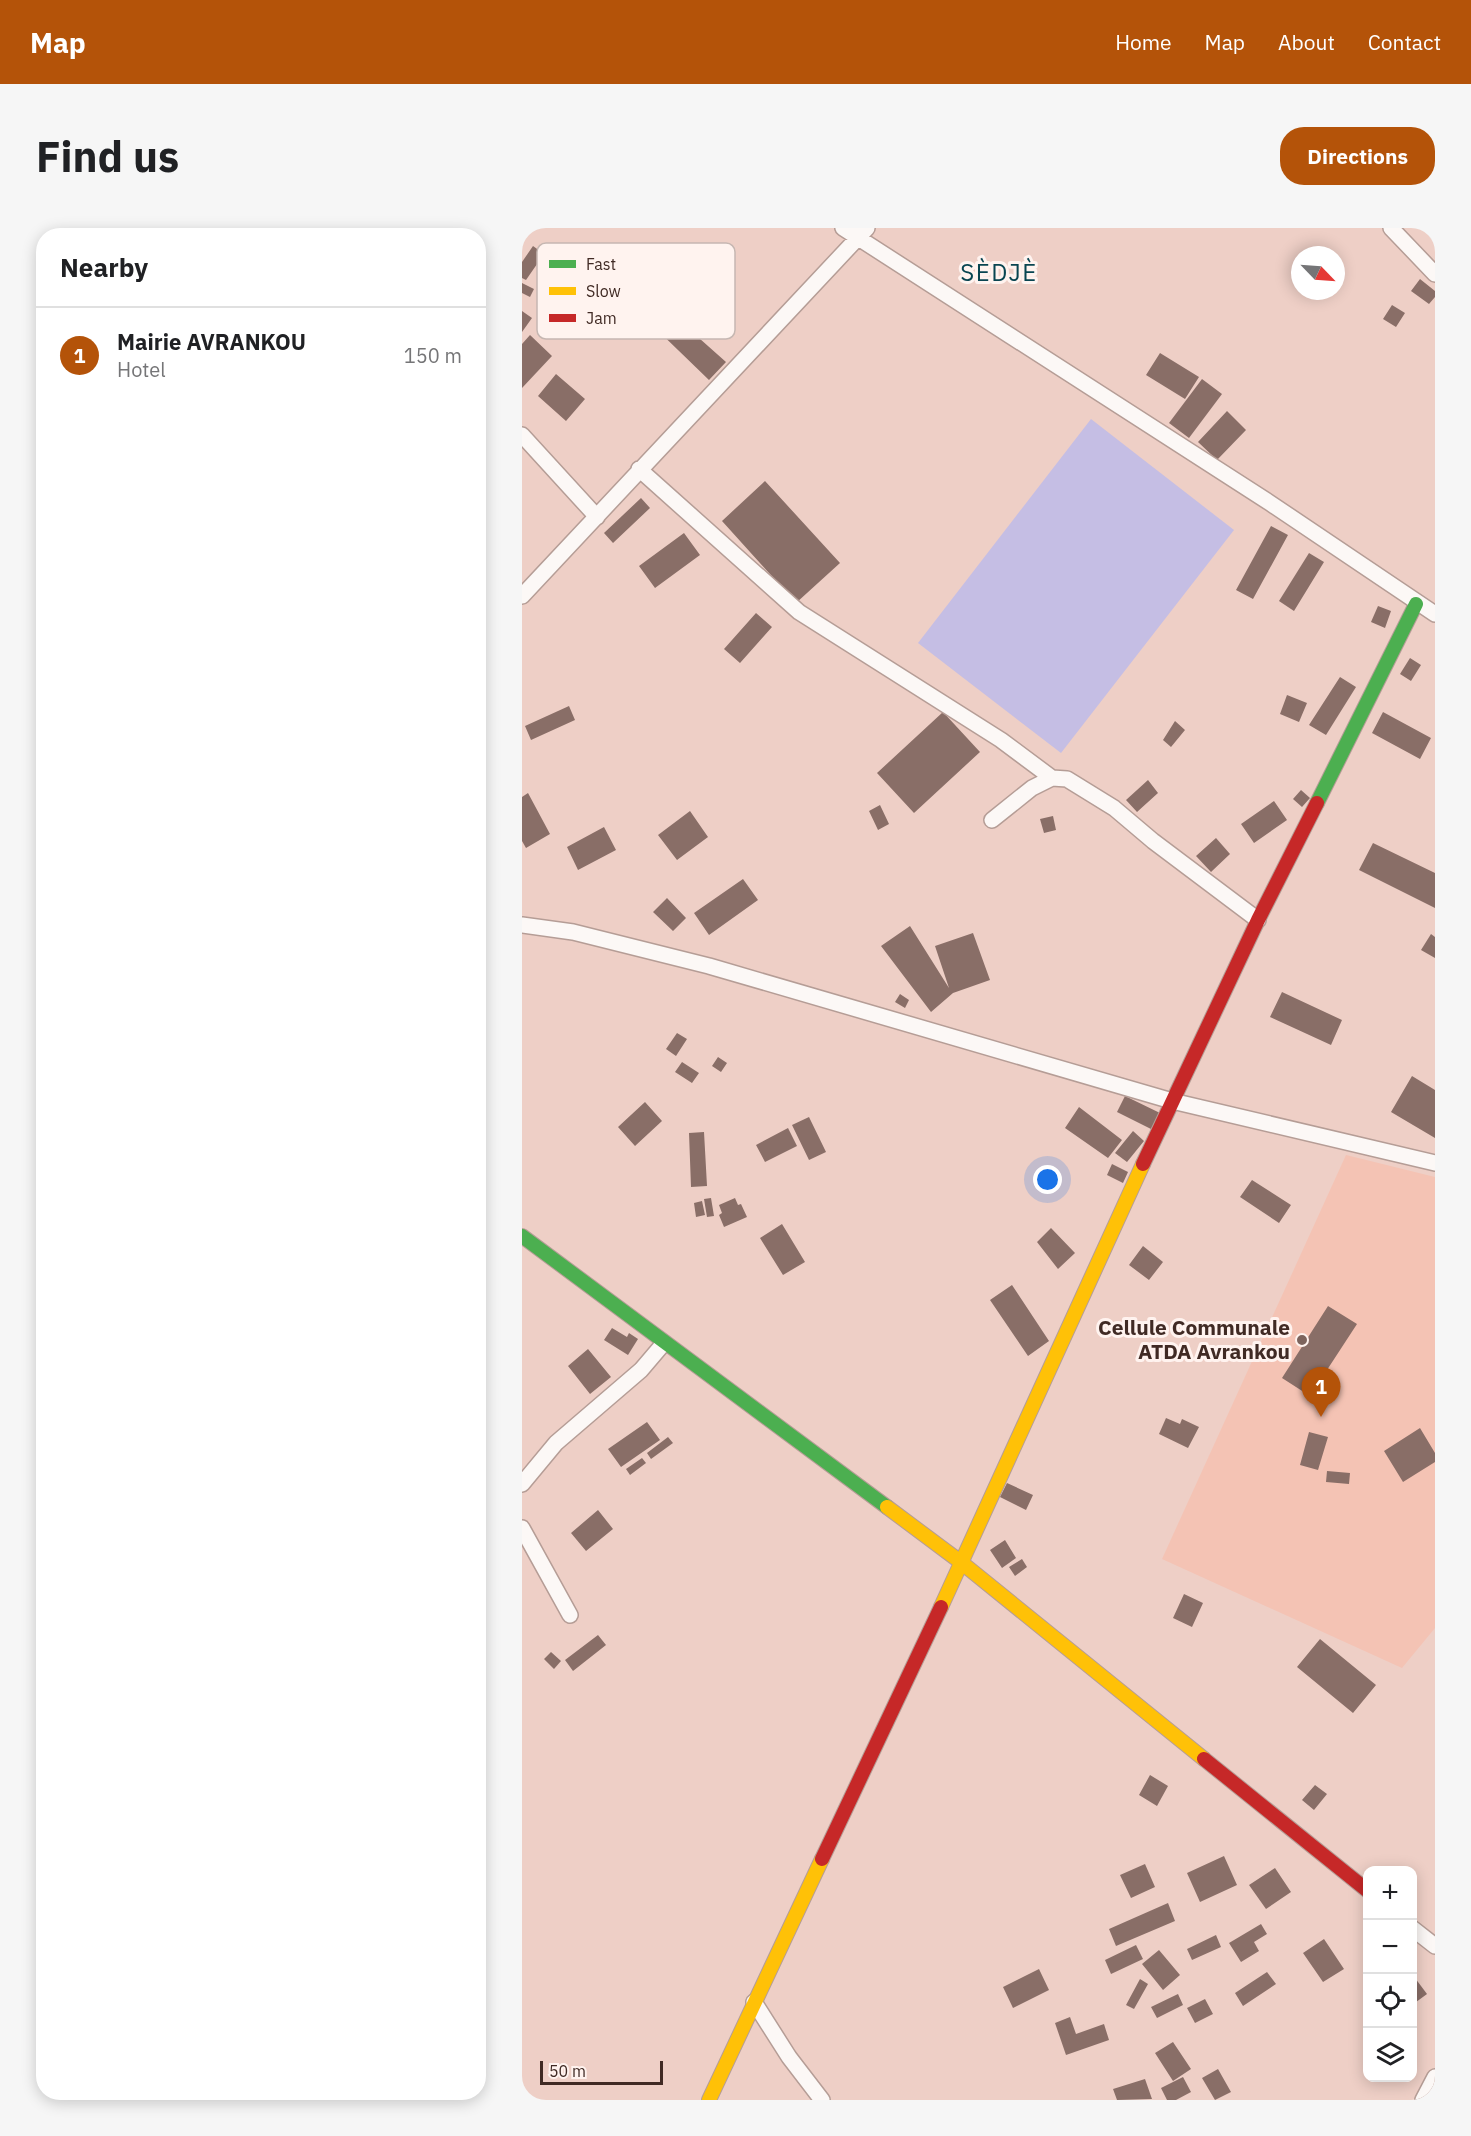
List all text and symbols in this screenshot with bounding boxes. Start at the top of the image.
text: Map [30,24,86,61]
text: Home [1115,28,1172,56]
text: Map [1205,28,1245,56]
text: About [1278,28,1335,56]
text: Contact [1368,28,1441,56]
button: Directions [1280,127,1435,185]
text: Find us [36,129,179,184]
legend [537,243,735,339]
north arrow [1291,246,1345,300]
text: Nearby [60,250,148,284]
text: Fast [586,254,616,274]
district label: SÈDJÈ [960,256,1038,288]
text: Slow [586,281,621,301]
text: Jam [586,308,617,328]
text: Mairie AVRANKOU [117,327,306,356]
text: 1 [74,342,86,369]
text: 150 m [404,342,462,369]
text: Hotel [117,356,166,383]
your location [1033,1165,1062,1194]
place label: Cellule Communale ATDA Avrankou [1098,1313,1290,1365]
marker: Cellule Communale ATDA Avrankou [1295,1333,1309,1347]
pin: 1 [1302,1368,1340,1417]
map controls [1363,1866,1417,2082]
button: + [1363,1866,1417,1920]
button: − [1363,1920,1417,1974]
button: locate [1363,1974,1417,2028]
button: layers [1363,2028,1417,2082]
scale bar [540,2058,663,2086]
text: 50 m [549,2061,586,2081]

